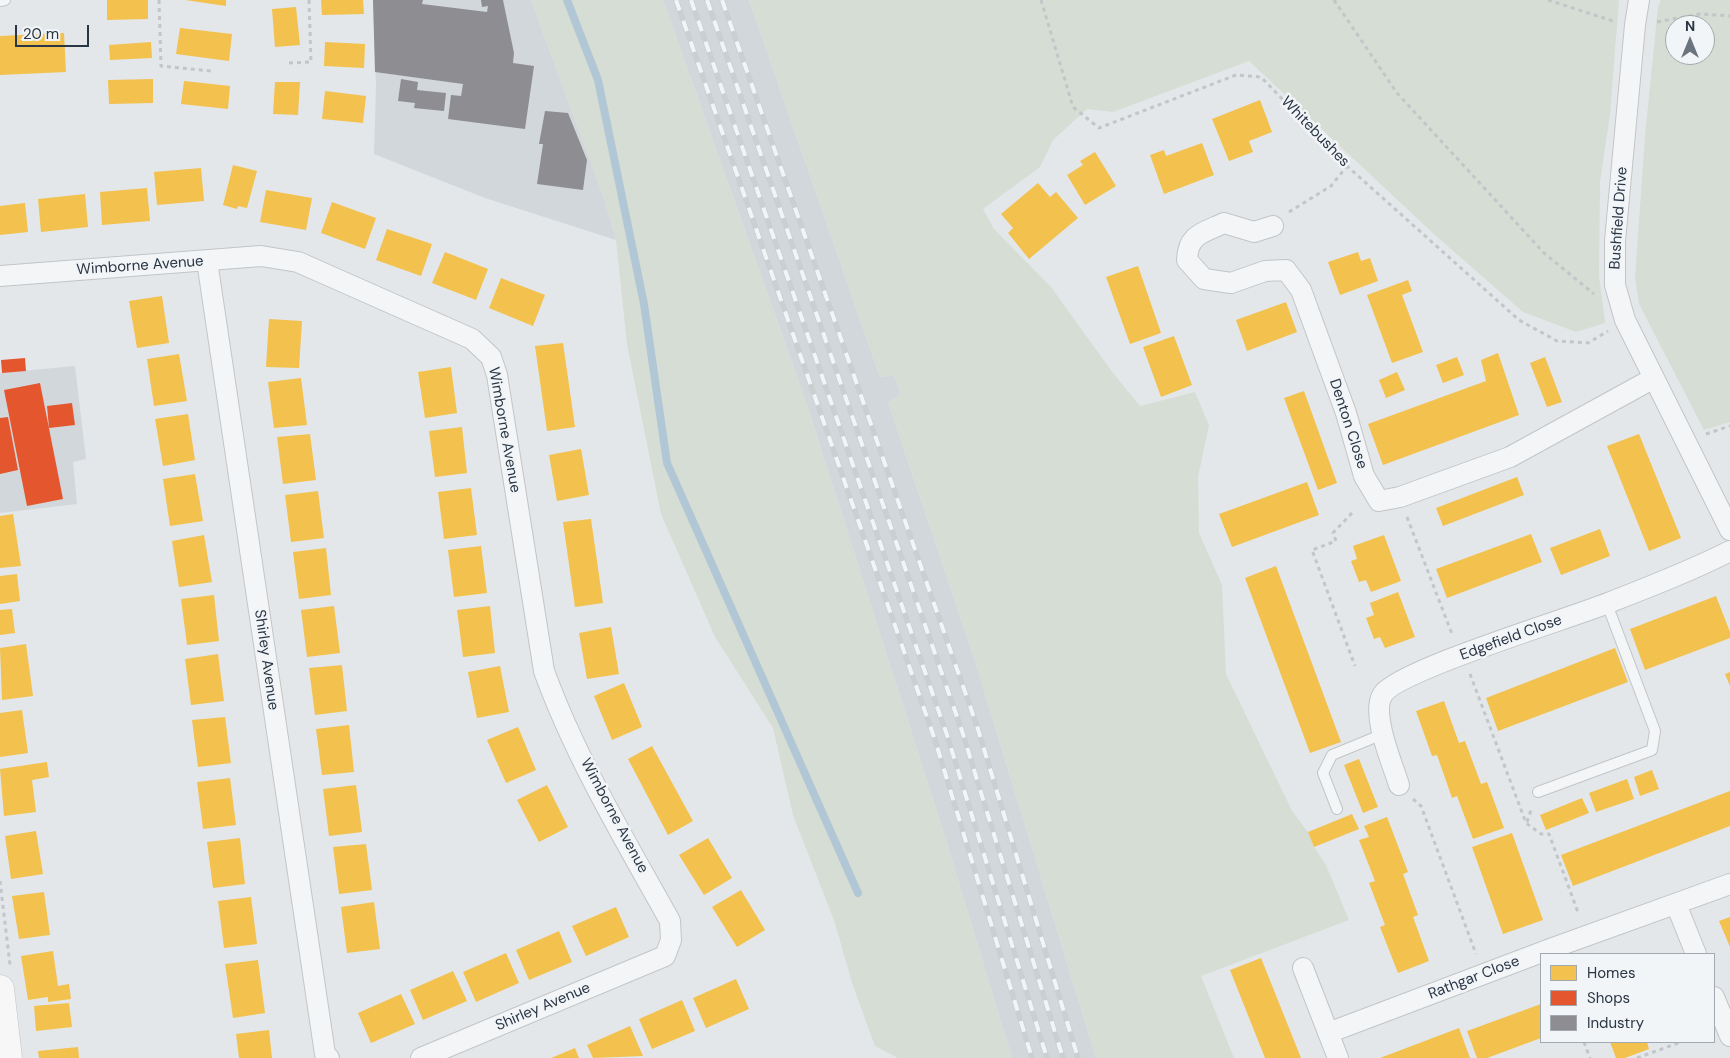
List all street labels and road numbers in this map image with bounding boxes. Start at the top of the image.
street label: Whitebushes [1277,93,1353,171]
street label: Bushfield Drive [1606,166,1632,270]
street label: Wimborne Avenue [76,253,204,279]
street label: Wimborne Avenue [484,366,524,494]
street label: Denton Close [1325,377,1371,471]
street label: Shirley Avenue [250,609,282,711]
street label: Edgefield Close [1458,611,1564,665]
street label: Wimborne Avenue [576,756,652,876]
street label: Rathgar Close [1426,952,1522,1004]
street label: Shirley Avenue [493,979,593,1035]

